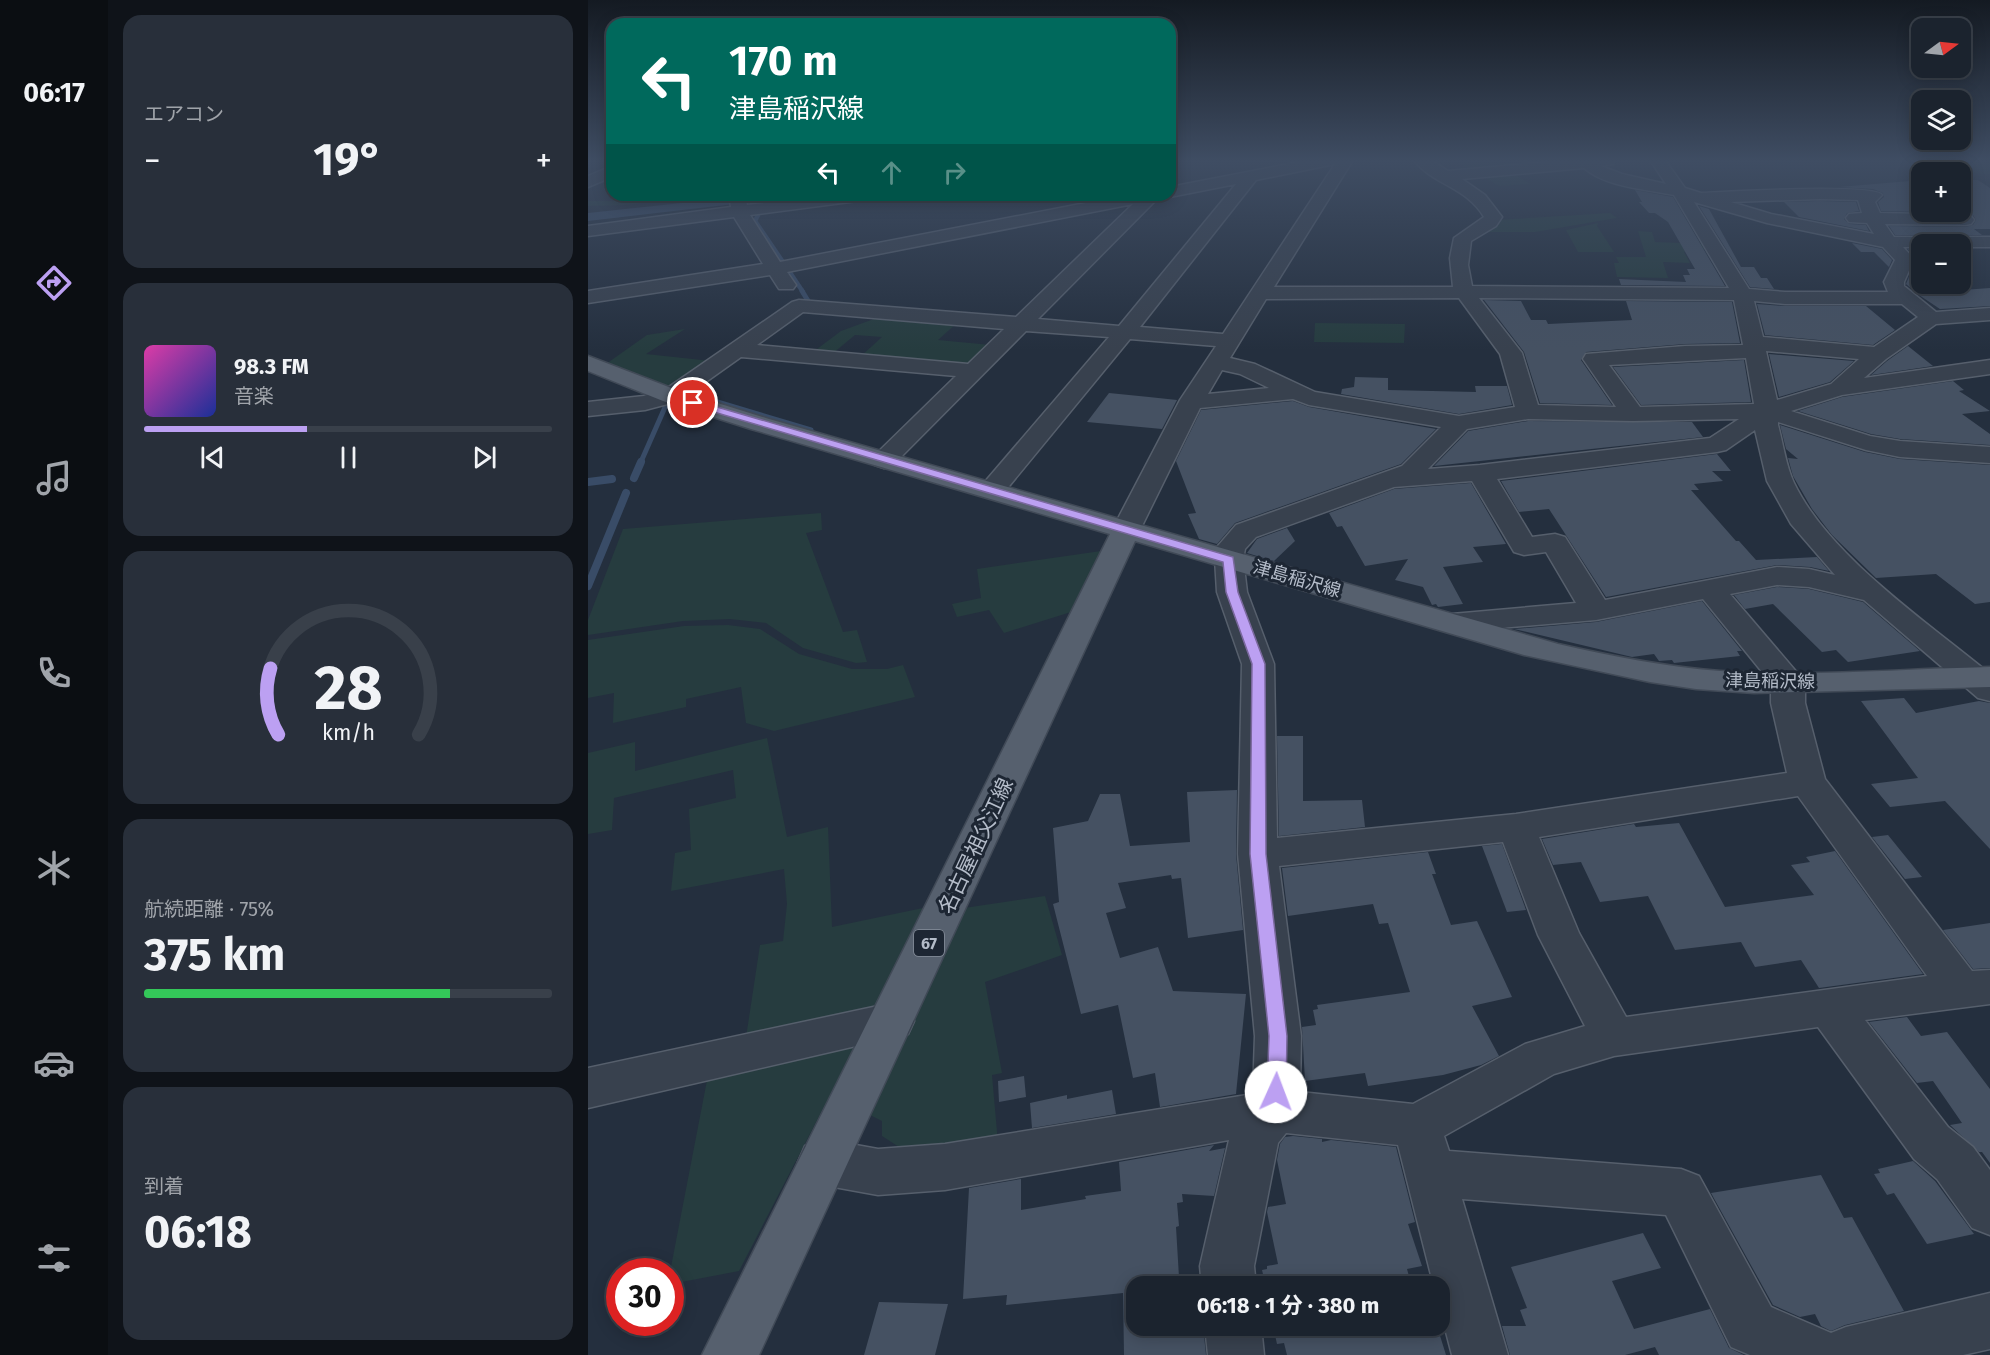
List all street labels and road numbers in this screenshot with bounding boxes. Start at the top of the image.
street label: 津島稲沢線 [1251,556,1343,602]
street label: 津島稲沢線 [1725,669,1815,693]
street label: 名古屋祖父江線 [933,774,1019,918]
road number: 67 [914,930,944,956]

